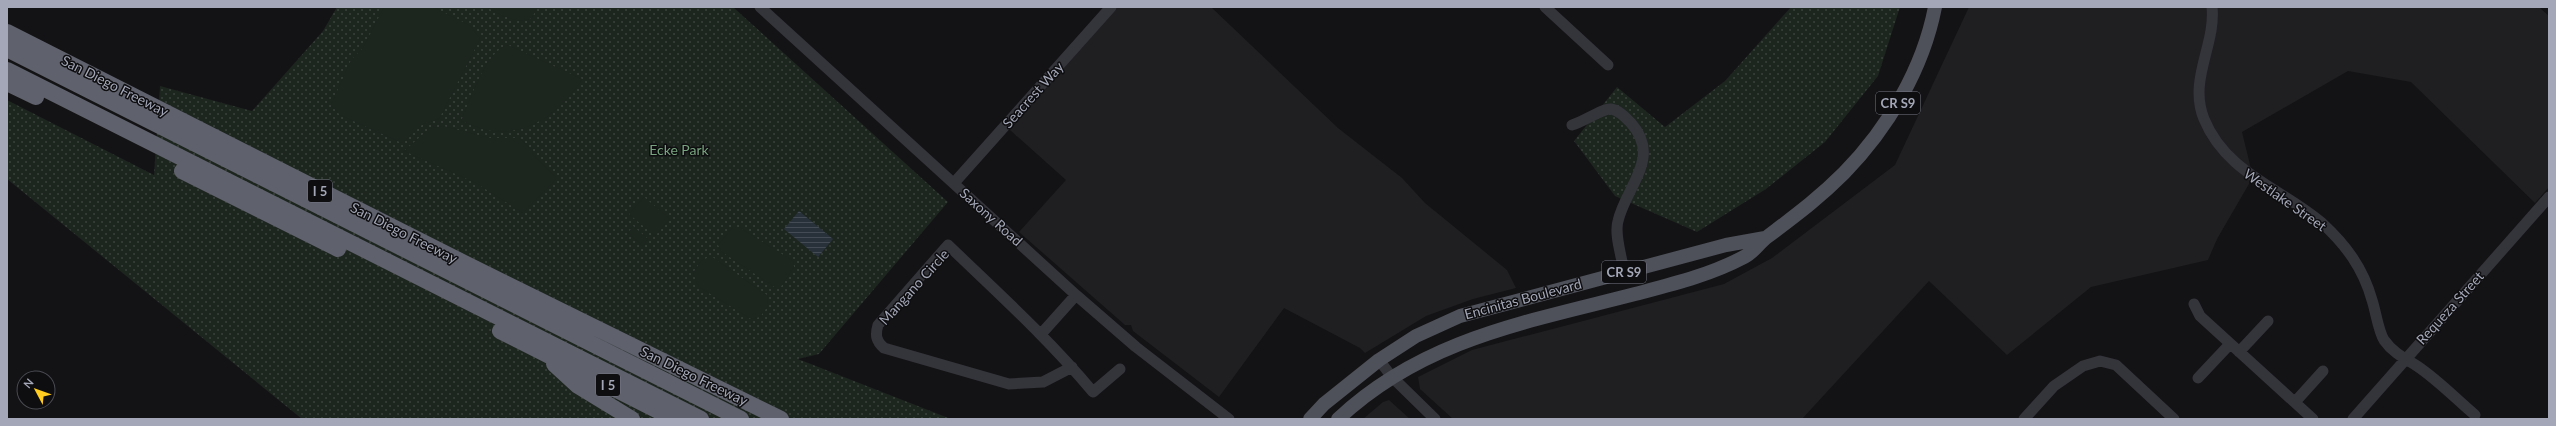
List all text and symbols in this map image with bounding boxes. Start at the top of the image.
street label: San Diego Freeway [59,51,172,120]
street label: Seacrest Way [999,58,1067,131]
road number: CR S9 [1876,92,1920,114]
park label: Ecke Park [649,141,710,158]
street label: Westlake Street [2241,165,2330,234]
road number: I 5 [308,180,332,202]
street label: Saxony Road [957,184,1026,249]
street label: San Diego Freeway [348,198,461,267]
street label: Mangano Circle [875,245,952,328]
road number: CR S9 [1602,261,1646,283]
street label: Requeza Street [2412,268,2487,348]
street label: Encinitas Boulevard [1462,275,1583,322]
street label: San Diego Freeway [638,342,751,409]
north arrow [16,370,56,410]
road number: I 5 [596,374,620,396]
text: N [20,376,36,391]

